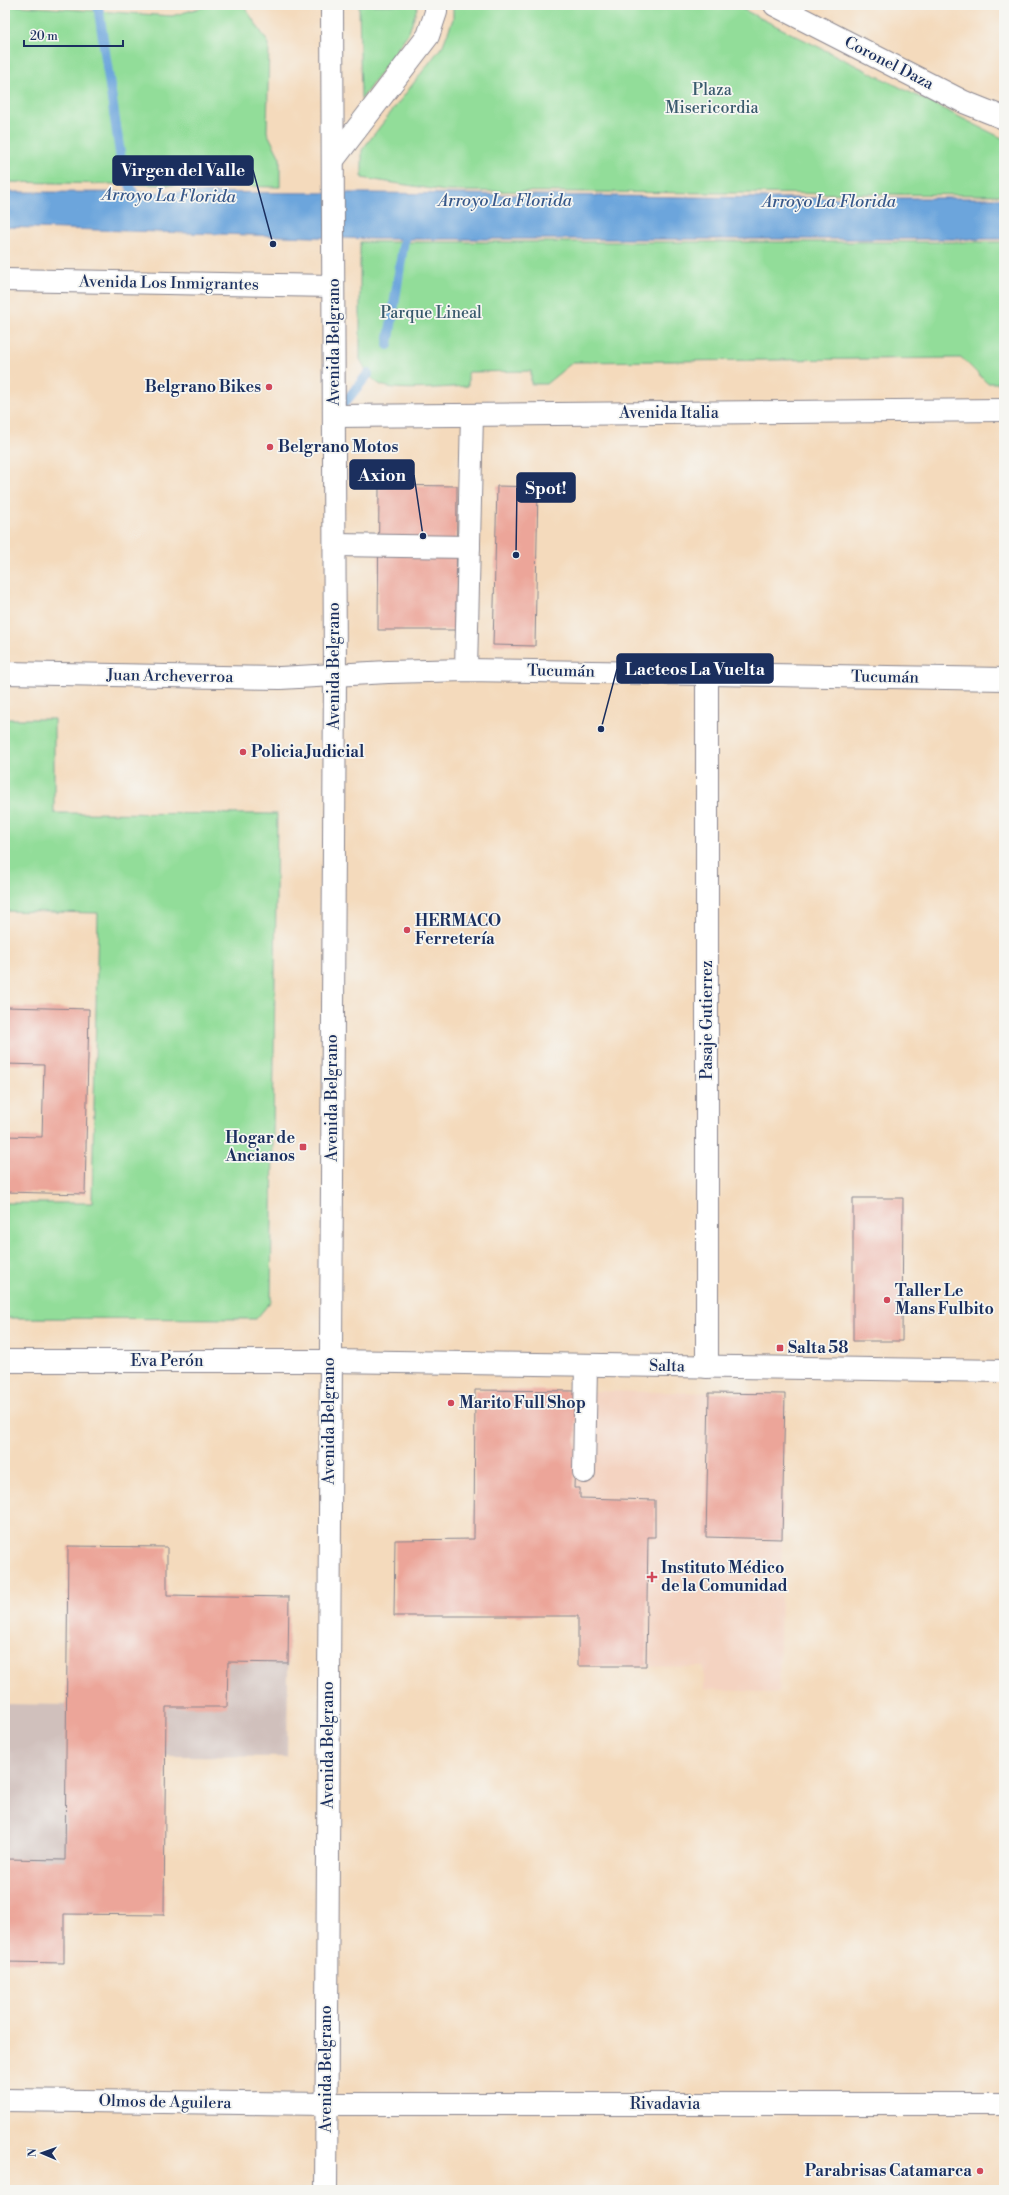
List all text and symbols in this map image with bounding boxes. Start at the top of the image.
scale bar [24,22,123,48]
text: 20 m [30,29,58,44]
street label: Coronel Daza [841,32,938,94]
park label: Plaza Misericordia [665,80,760,118]
callout: Virgen del Valle [113,156,253,185]
text: Virgen del Valle [120,160,245,182]
water label: Arroyo La Florida [100,184,237,208]
water label: Arroyo La Florida [436,190,572,212]
water label: Arroyo La Florida [760,191,896,213]
street label: Avenida Los Inmigrantes [78,271,259,295]
street label: Avenida Belgrano [324,278,344,407]
park label: Parque Lineal [380,303,482,323]
place label: Belgrano Bikes [145,377,261,397]
marker: Belgrano Bikes [264,382,274,392]
street label: Avenida Italia [618,403,720,423]
place label: Belgrano Motos [278,437,398,457]
marker: Belgrano Motos [265,442,275,452]
callout: Axion [350,460,414,489]
text: Axion [357,465,406,487]
callout: Spot! [517,473,575,502]
text: Spot! [525,478,567,500]
street label: Avenida Belgrano [324,602,344,731]
callout: Lacteos La Vuelta [617,654,773,683]
text: Lacteos La Vuelta [625,659,766,681]
street label: Tucumán [527,660,596,682]
street label: Juan Archeverroa [105,665,235,687]
street label: Tucumán [851,666,920,688]
place label: Policia Judicial [251,742,365,762]
marker: Policia Judicial [238,747,248,757]
place label: HERMACO Ferretería [415,911,501,949]
marker: HERMACO Ferretería [402,925,412,935]
street label: Pasaje Gutierrez [697,960,717,1080]
street label: Avenida Belgrano [322,1034,342,1163]
place label: Hogar de Ancianos [225,1128,295,1166]
marker: Hogar de Ancianos [298,1142,308,1152]
place label: Taller Le Mans Fulbito [895,1281,994,1319]
marker: Taller Le Mans Fulbito [882,1295,892,1305]
place label: Salta 58 [788,1338,848,1358]
marker: Salta 58 [775,1343,785,1353]
street label: Eva Perón [130,1351,204,1371]
street label: Salta [649,1356,686,1376]
street label: Avenida Belgrano [319,1357,339,1486]
place label: Marito Full Shop [459,1393,586,1413]
marker: Marito Full Shop [446,1398,456,1408]
place label: Instituto Médico de la Comunidad [661,1558,788,1596]
marker: Instituto Médico de la Comunidad [646,1571,658,1583]
street label: Avenida Belgrano [318,1681,338,1810]
street label: Avenida Belgrano [316,2005,336,2134]
street label: Olmos de Aguilera [98,2091,233,2113]
street label: Rivadavia [630,2094,701,2114]
north arrow [22,2133,62,2173]
text: N [26,2148,40,2157]
place label: Parabrisas Catamarca [805,2161,972,2181]
marker: Parabrisas Catamarca [975,2166,985,2176]

